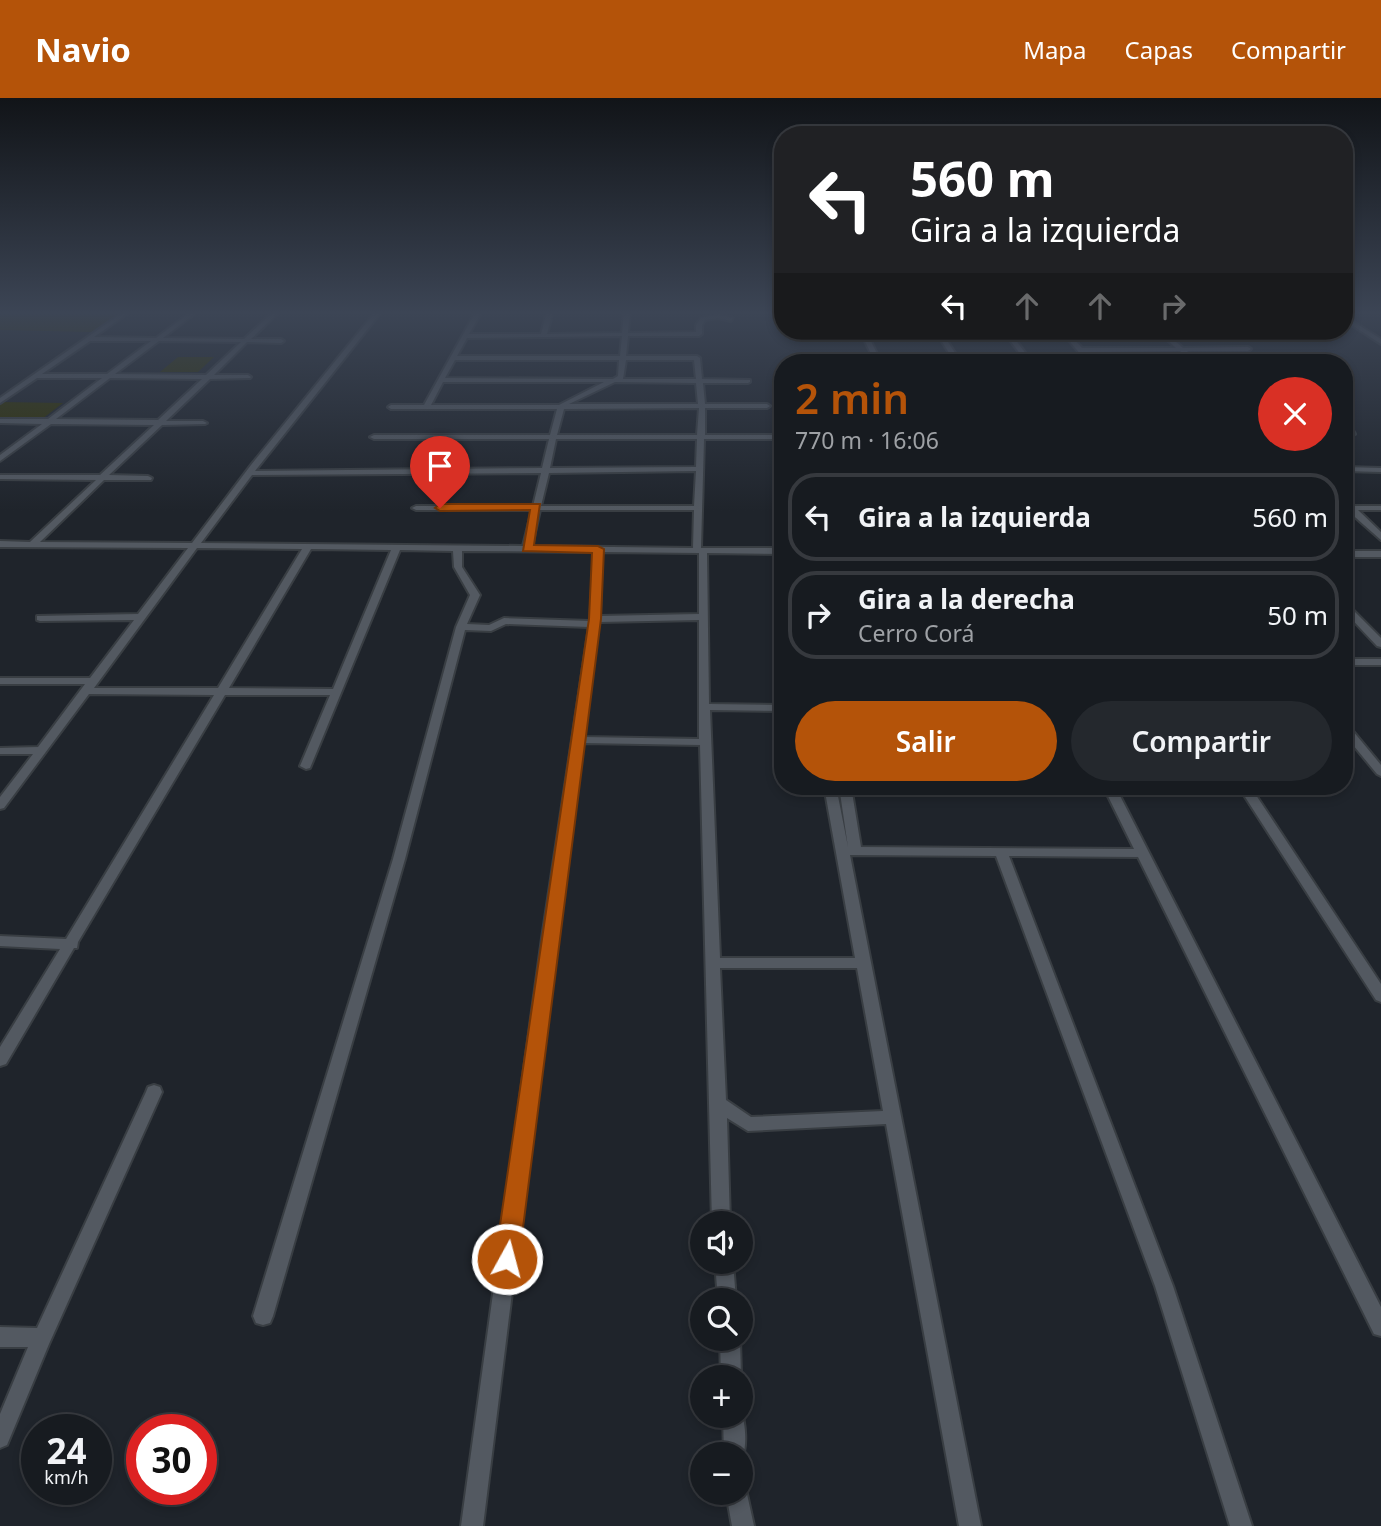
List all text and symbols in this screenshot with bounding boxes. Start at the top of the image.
text: Navio [35,27,131,72]
text: Mapa [1023,33,1087,66]
text: Capas [1125,33,1193,66]
text: Compartir [1231,33,1346,66]
text: 560 m [910,145,1055,211]
icon: left [795,154,886,245]
text: Gira a la izquierda [910,208,1180,251]
icon: left [935,287,973,325]
icon: ahead [1008,287,1046,325]
icon: ahead [1081,287,1119,325]
icon: right [1154,287,1192,325]
text: 2 min [795,369,909,426]
button: close [1258,377,1332,451]
text: 770 m · 16:06 [795,424,939,456]
pin [410,436,470,508]
icon: arrive [421,447,459,485]
icon: left [799,498,837,536]
text: Gira a la izquierda [858,499,1091,535]
text: 560 m [1252,499,1328,535]
text: Gira a la derecha [858,581,1075,617]
icon: right [799,596,837,634]
text: 50 m [1267,597,1328,633]
text: Cerro Corá [858,617,974,649]
button: Salir [795,701,1057,781]
button: Compartir [1071,701,1332,781]
map controls [690,1211,753,1505]
button: sound [690,1211,753,1274]
position arrow [470,1222,544,1296]
button: search [690,1288,753,1351]
button: + [690,1365,753,1428]
speed limit sign: 30 [126,1414,217,1505]
text: 24 [46,1427,87,1474]
button: − [690,1442,753,1505]
text: km/h [44,1465,89,1489]

